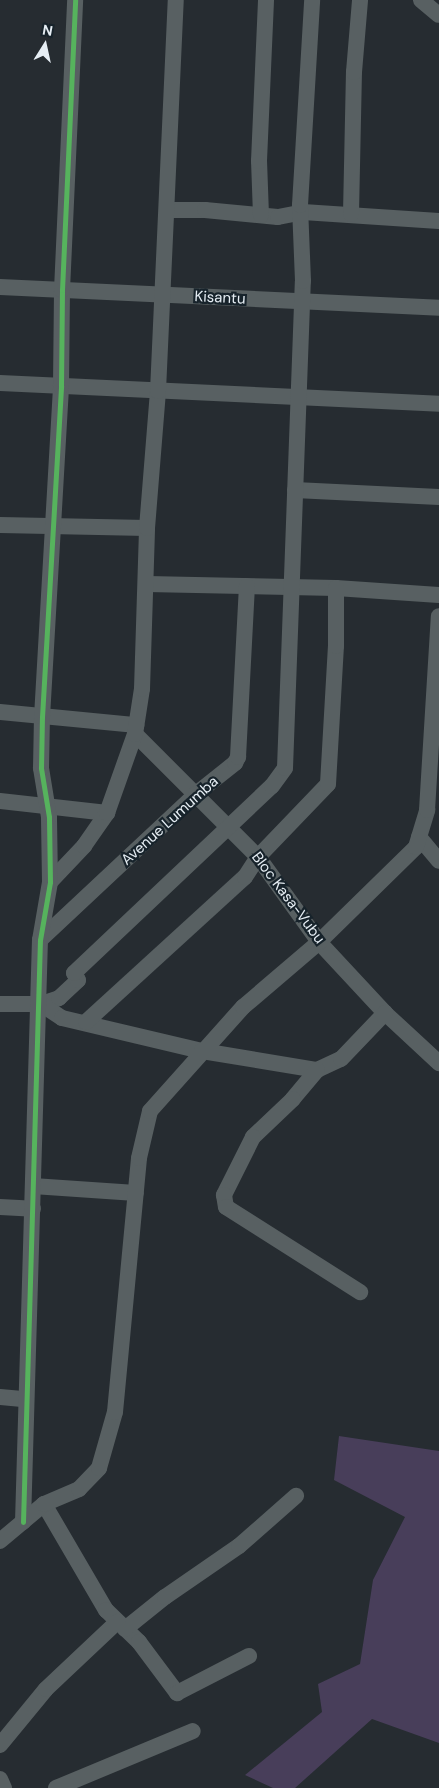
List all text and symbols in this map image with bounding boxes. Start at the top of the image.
north arrow [20,20,70,70]
text: N [41,20,54,40]
street label: Kisantu [194,288,246,308]
street label: Avenue Lumumba [118,773,222,869]
street label: Bloc Kasa-Vubu [248,849,328,947]

